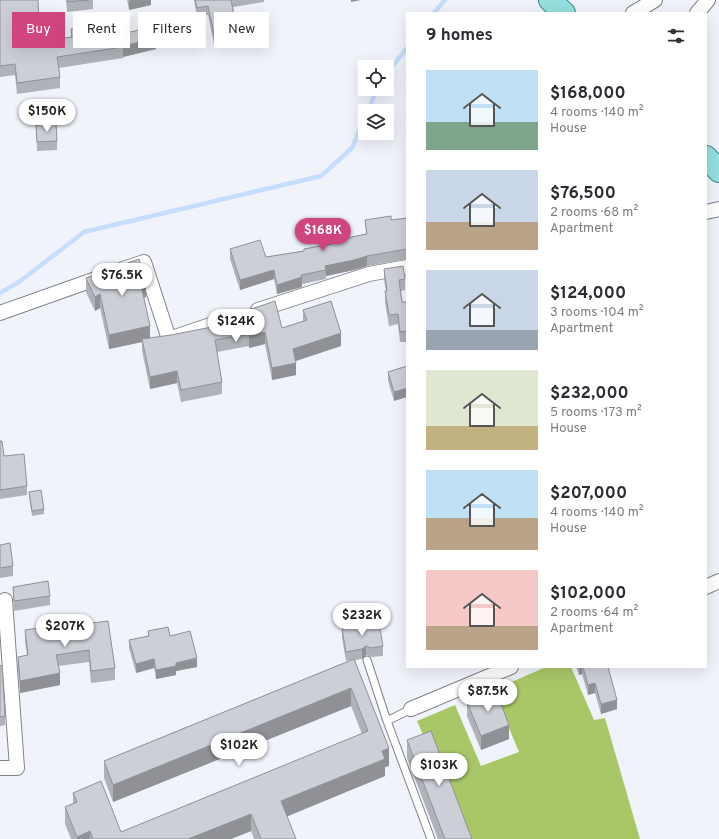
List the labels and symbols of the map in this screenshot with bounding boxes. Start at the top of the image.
pin: $150K [19,99,75,133]
pin: $168K [295,218,351,252]
pin: $76.5K [89,263,155,297]
pin: $124K [208,309,264,343]
pin: $232K [334,603,390,637]
pin: $207K [37,614,93,648]
pin: $87.5K [455,679,521,713]
pin: $102K [211,733,267,767]
pin: $103K [411,753,467,787]

